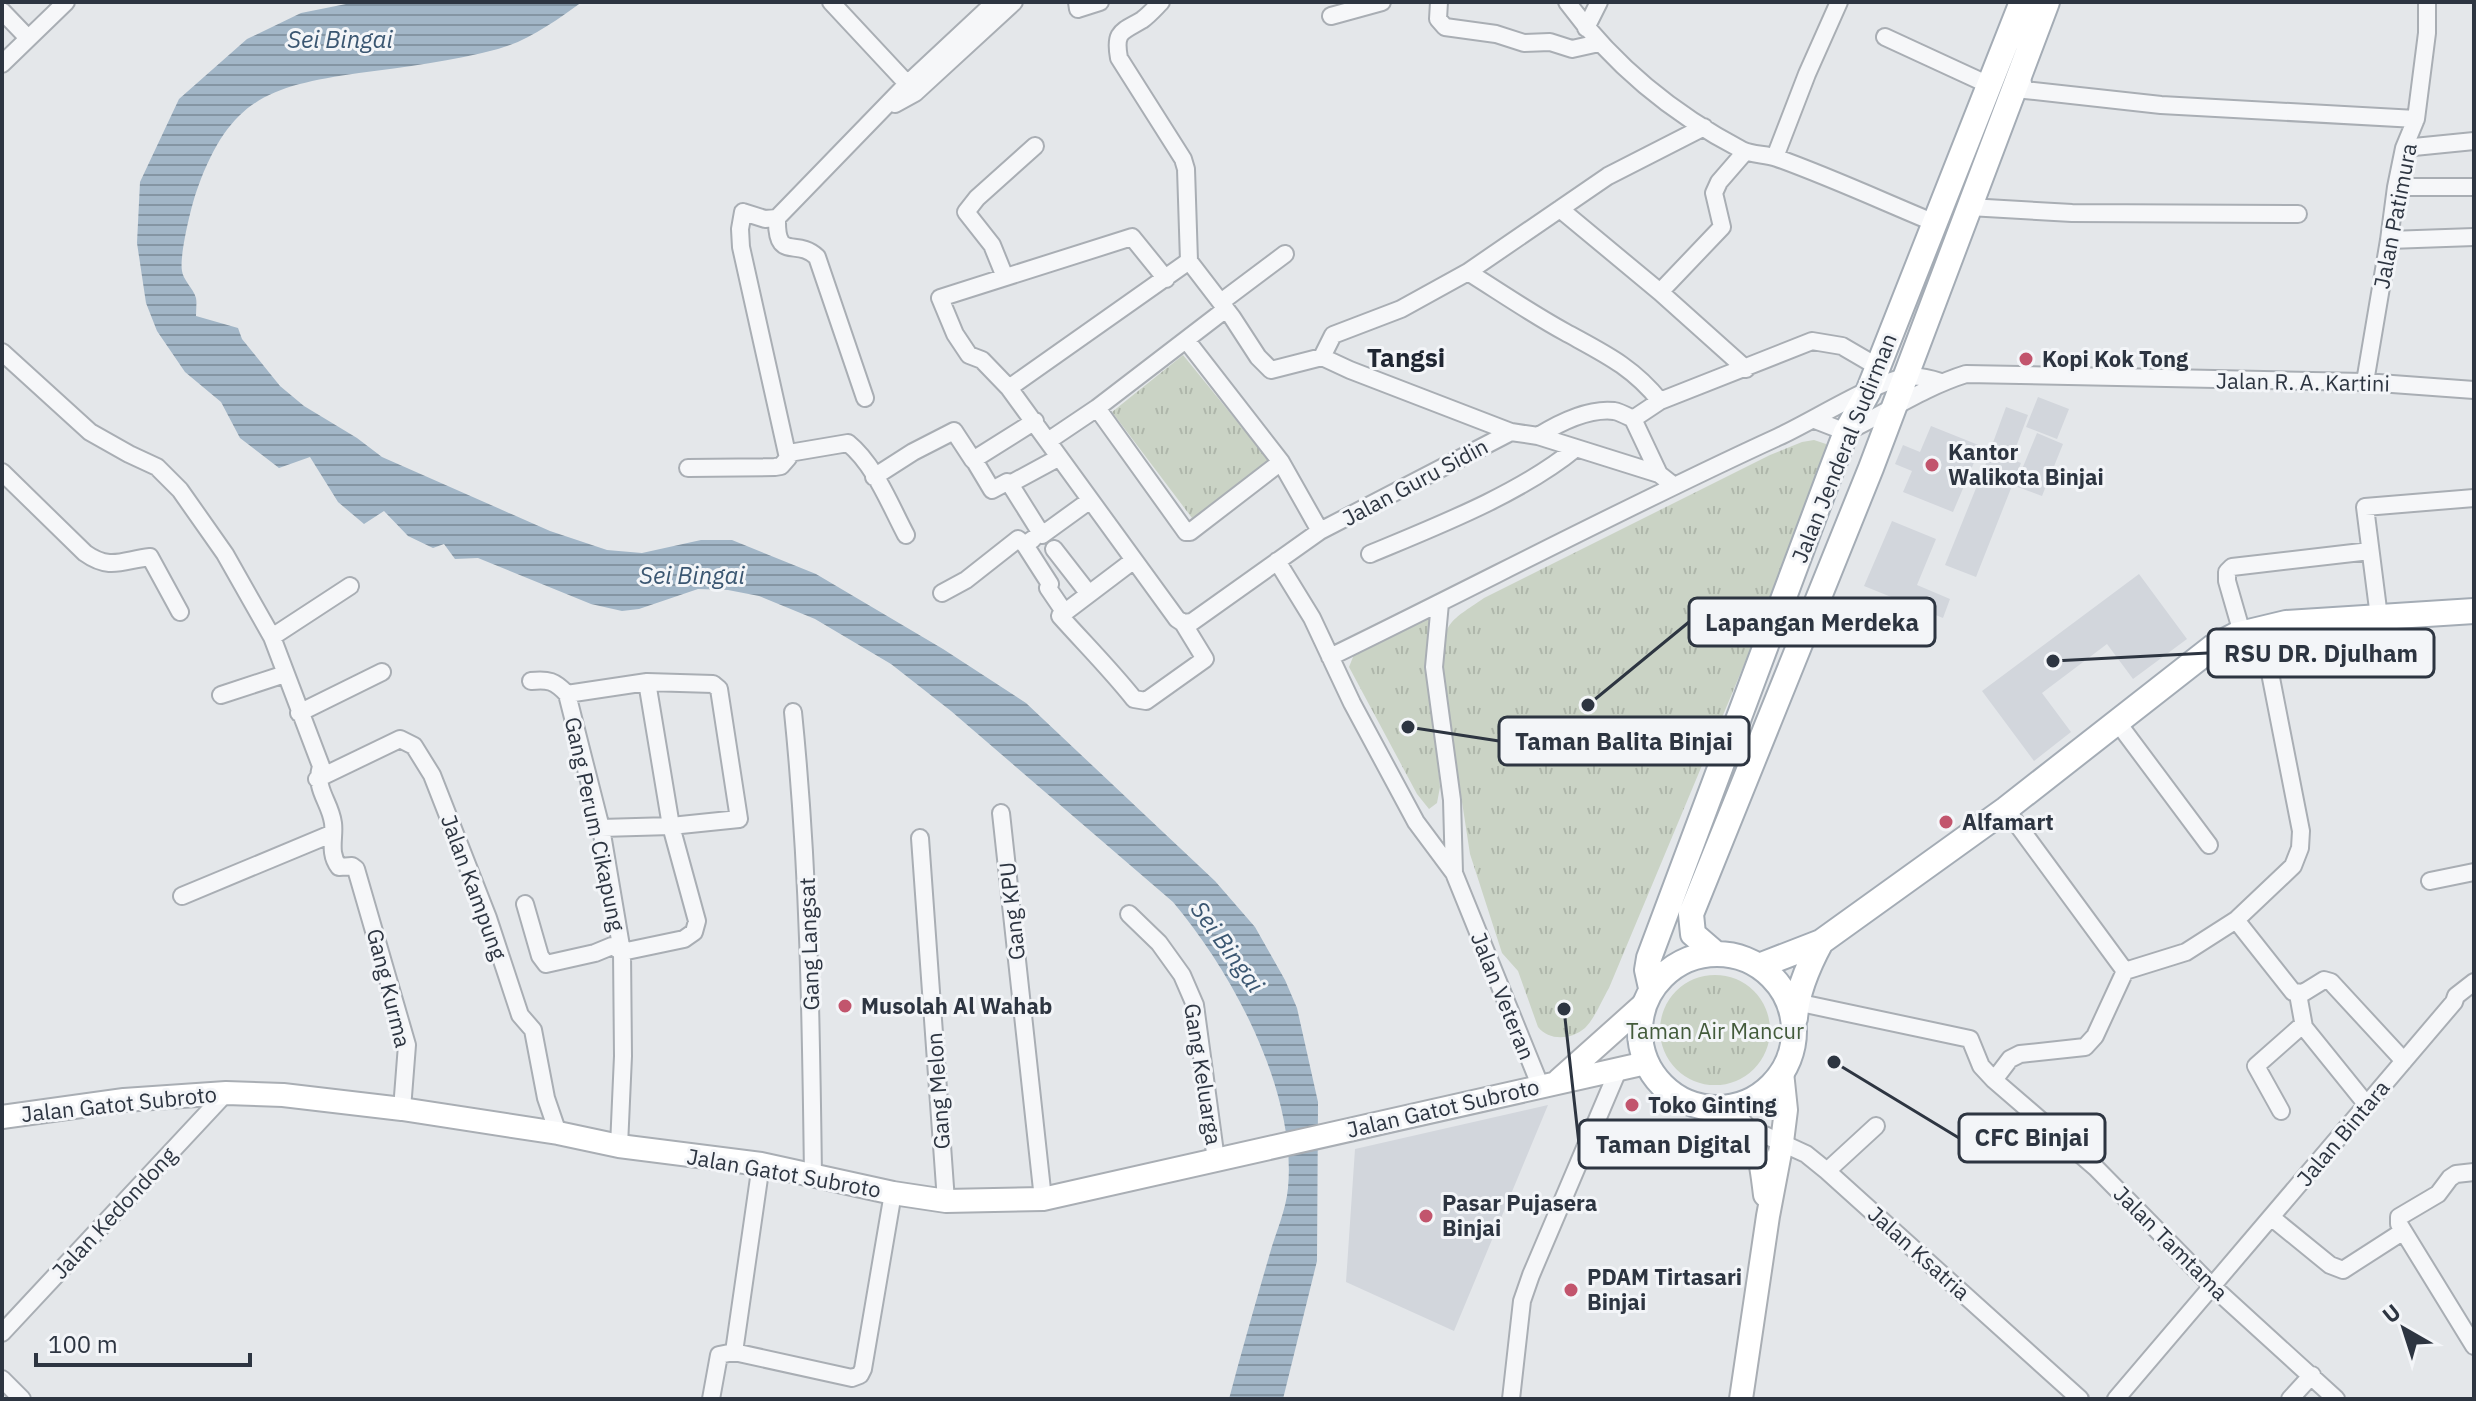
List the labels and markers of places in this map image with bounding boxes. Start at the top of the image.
place label: Kopi Kok Tong [2042,344,2189,373]
marker: Kopi Kok Tong [2017,350,2035,368]
place label: Kantor Walikota Binjai [1948,437,2104,491]
marker: Kantor Walikota Binjai [1923,456,1941,474]
callout: Lapangan Merdeka [1689,598,1935,646]
callout: RSU DR. Djulham [2208,629,2434,677]
callout: Taman Balita Binjai [1499,717,1749,765]
place label: Alfamart [1962,807,2054,836]
marker: Alfamart [1937,813,1955,831]
place label: Musolah Al Wahab [861,991,1052,1020]
marker: Musolah Al Wahab [836,997,854,1015]
place label: Toko Ginting [1648,1090,1778,1119]
marker: Toko Ginting [1623,1096,1641,1114]
callout: CFC Binjai [1959,1114,2105,1162]
callout: Taman Digital [1579,1120,1766,1168]
place label: Pasar Pujasera Binjai [1442,1188,1597,1242]
marker: Pasar Pujasera Binjai [1417,1207,1435,1225]
place label: PDAM Tirtasari Binjai [1587,1262,1742,1316]
marker: PDAM Tirtasari Binjai [1562,1281,1580,1299]

